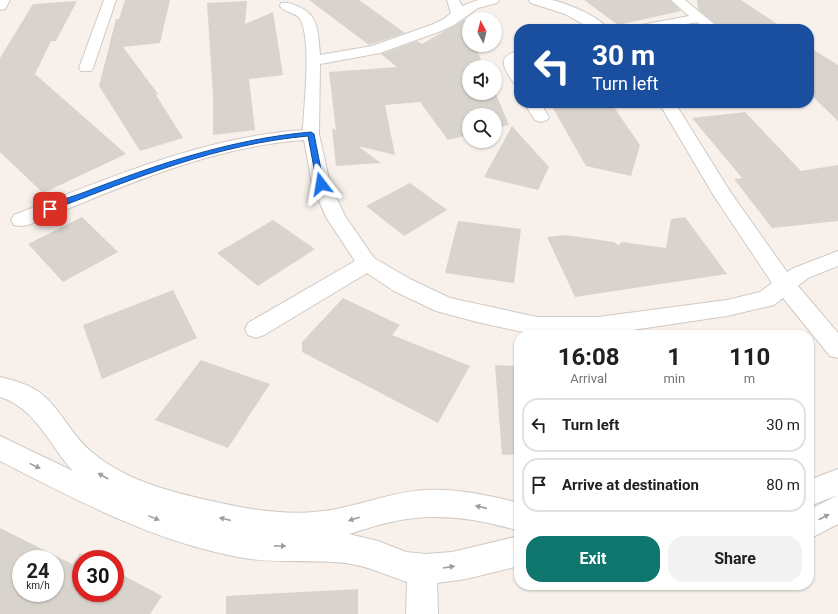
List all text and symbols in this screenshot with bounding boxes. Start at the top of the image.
north arrow [462,12,502,52]
map controls [462,12,502,148]
text: 30 m [592,39,655,72]
icon: left [526,40,578,92]
button: sound [462,60,502,100]
text: Turn left [592,73,658,94]
button: search [462,108,502,148]
position arrow [300,163,342,205]
pin [33,192,67,226]
icon: arrive [39,198,61,220]
text: 16:08 [558,343,620,371]
text: 1 [667,343,681,371]
text: 110 [729,343,770,371]
text: Arrival [570,371,607,386]
text: min [663,371,685,386]
text: m [744,371,755,386]
icon: left [528,414,550,436]
text: Turn left [562,416,619,434]
text: 30 m [766,416,800,434]
one-way arrow [29,463,41,469]
one-way arrow [97,472,109,479]
icon: arrive [528,474,550,496]
text: Arrive at destination [562,476,699,494]
text: 80 m [766,476,800,494]
one-way arrow [475,504,487,510]
one-way arrow [818,514,829,520]
one-way arrow [148,515,159,521]
one-way arrow [219,516,231,522]
one-way arrow [347,516,359,522]
button: Exit [526,536,660,582]
button: Share [668,536,802,582]
one-way arrow [274,543,287,549]
speed limit sign: 30 [72,550,124,602]
text: 24 [27,559,49,583]
one-way arrow [443,564,455,570]
text: km/h [26,580,50,591]

